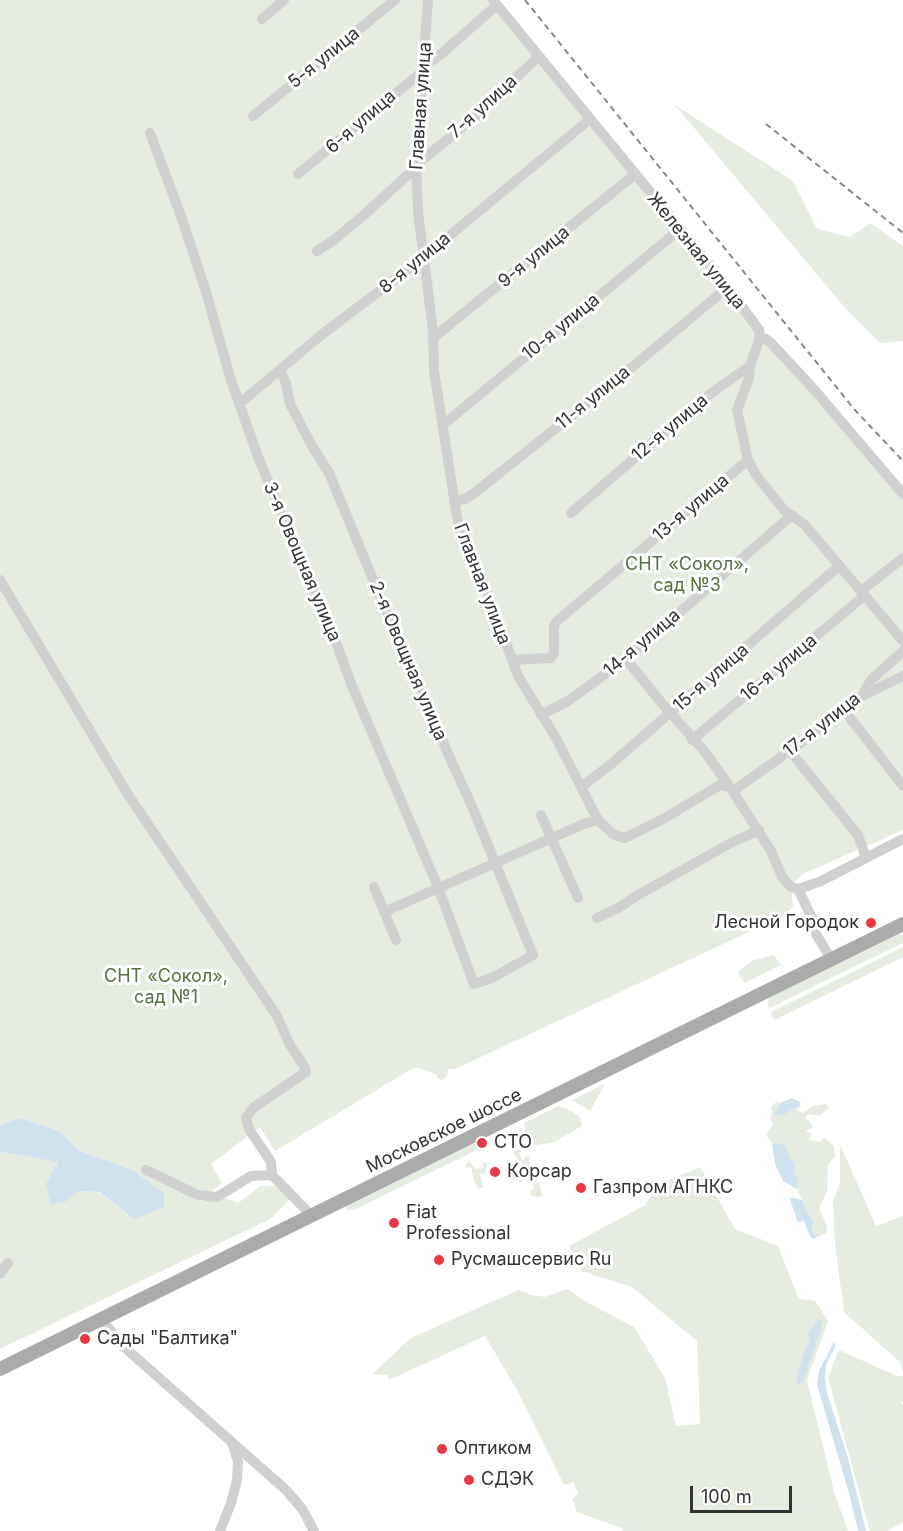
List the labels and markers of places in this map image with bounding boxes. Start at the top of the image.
place label: Лесной Городок [714,912,859,934]
marker: Лесной Городок [864,916,878,930]
place label: СТО [494,1132,532,1154]
marker: СТО [475,1136,489,1150]
place label: Корсар [507,1161,572,1183]
marker: Корсар [488,1165,502,1179]
place label: Газпром АГНКС [593,1177,733,1199]
marker: Газпром АГНКС [574,1181,588,1195]
place label: Fiat Professional [406,1202,511,1244]
marker: Fiat Professional [387,1216,401,1230]
place label: Русмашсервис Ru [451,1249,611,1271]
marker: Русмашсервис Ru [432,1253,446,1267]
place label: Сады "Балтика" [97,1328,238,1350]
marker: Сады "Балтика" [78,1332,92,1346]
place label: Оптиком [454,1438,532,1460]
marker: Оптиком [435,1442,449,1456]
place label: СДЭК [481,1469,534,1491]
marker: СДЭК [462,1473,476,1487]

